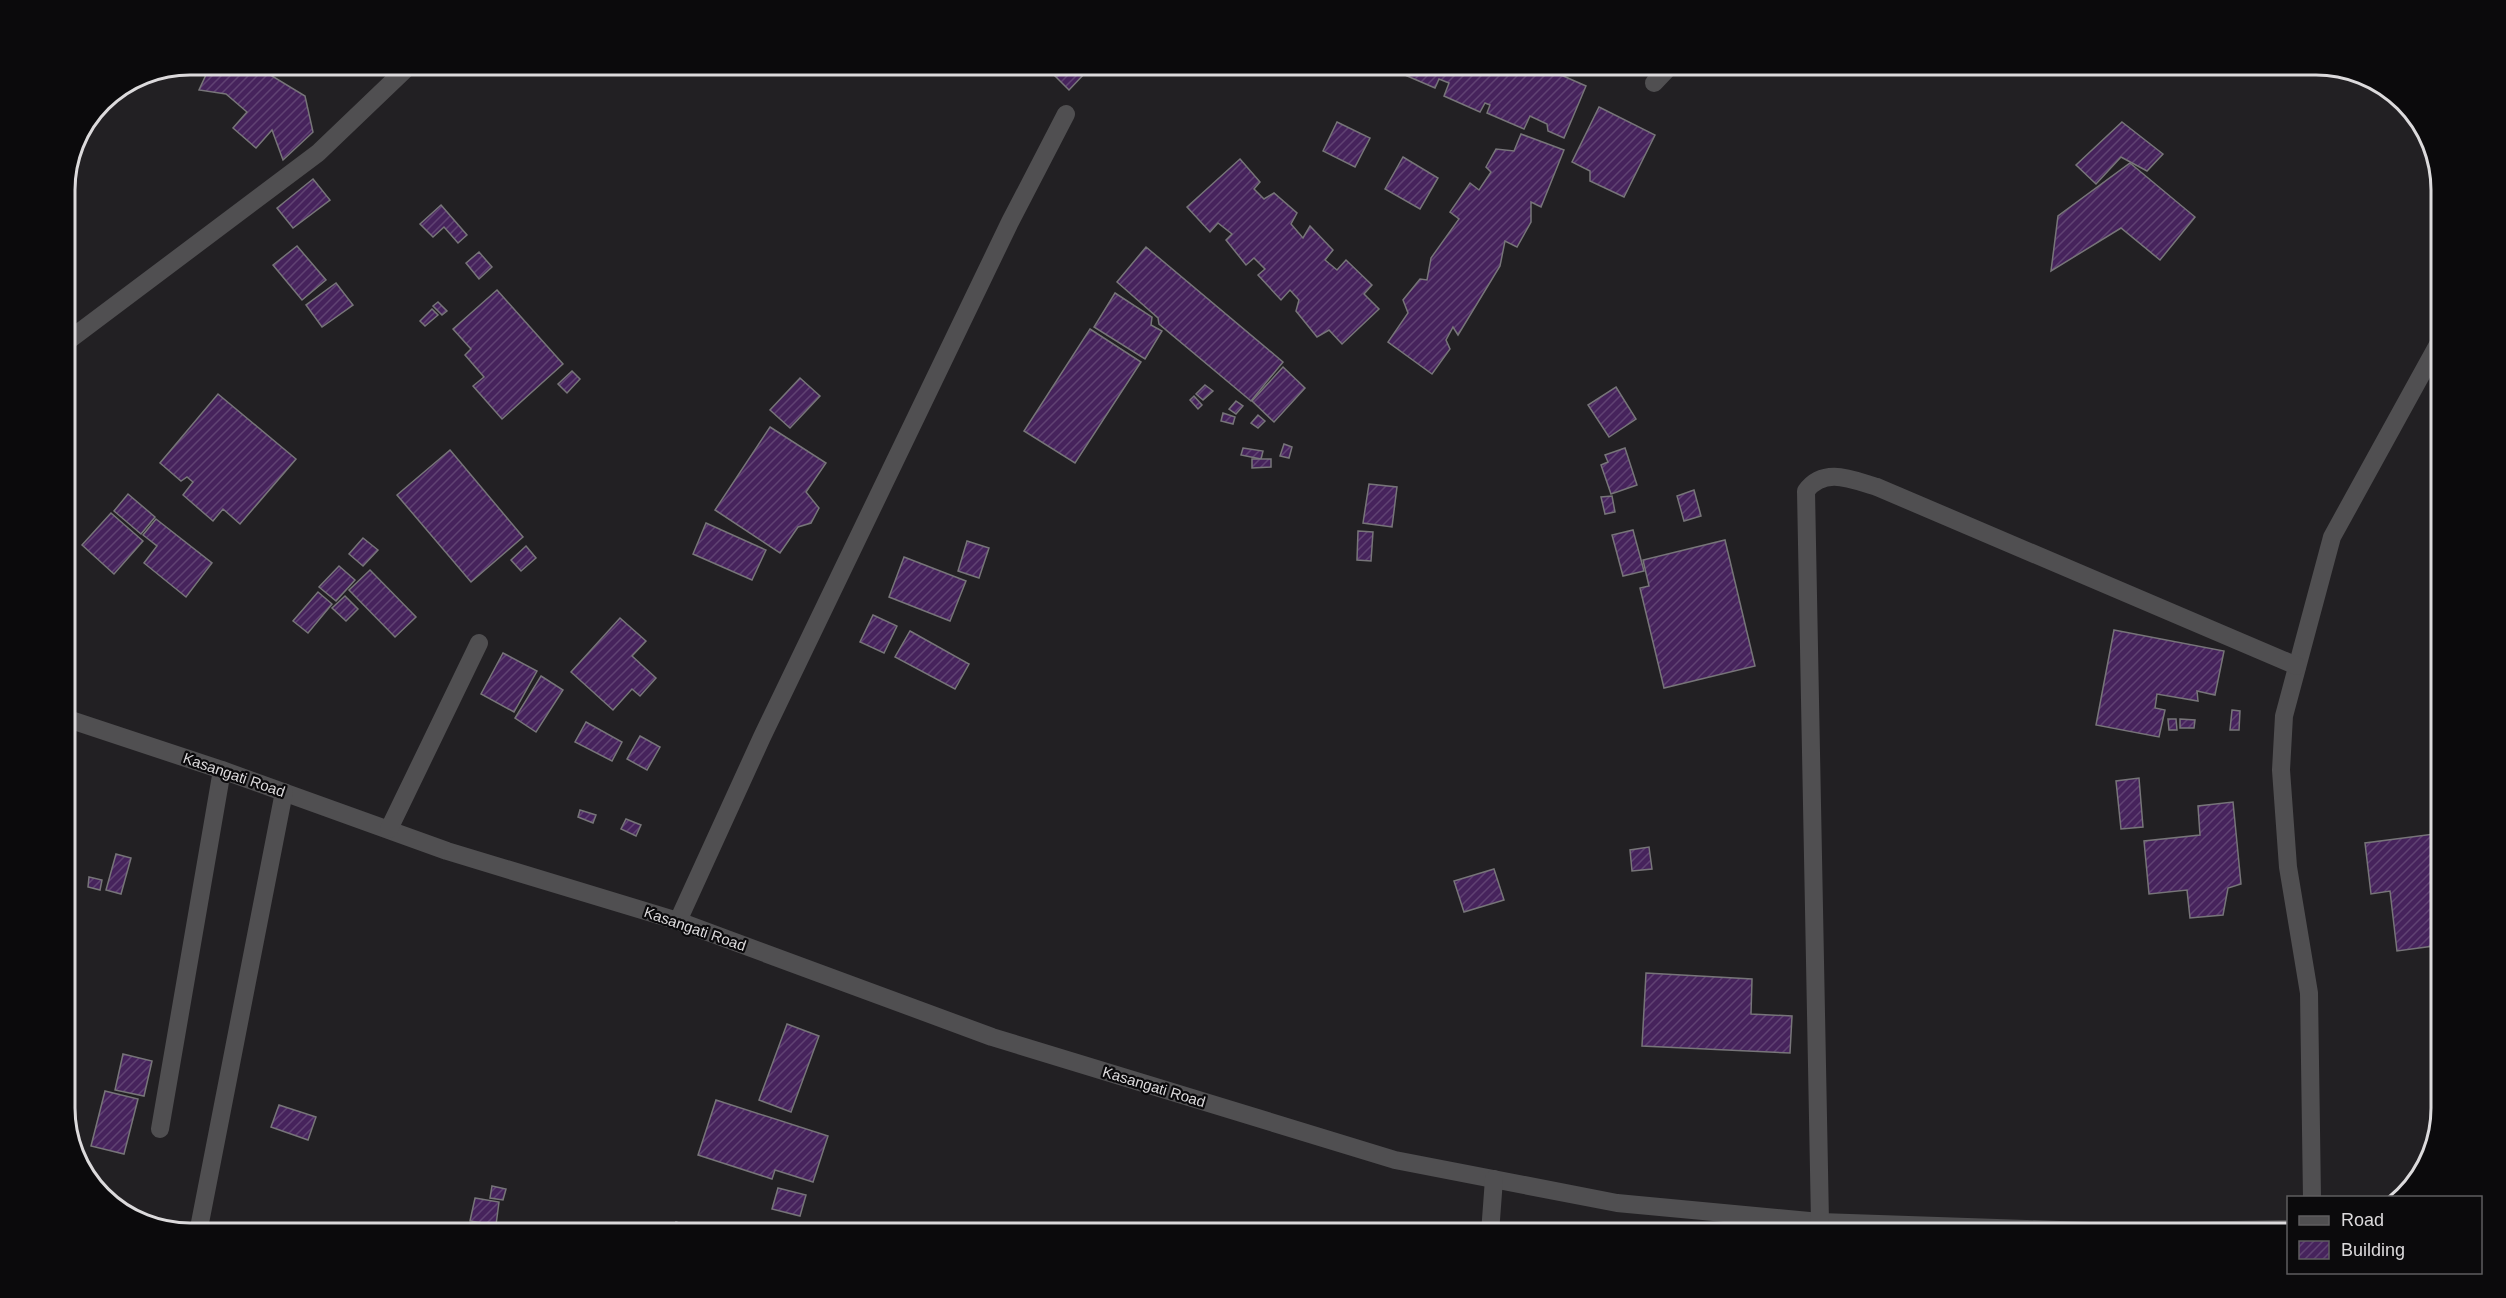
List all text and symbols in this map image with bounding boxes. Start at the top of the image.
street label: Kasangati Road [181,749,287,800]
street label: Kasangati Road [642,903,748,954]
street label: Kasangati Road [1101,1063,1208,1110]
legend [2287,1196,2482,1274]
text: Road [2341,1210,2384,1230]
text: Building [2341,1240,2405,1260]

